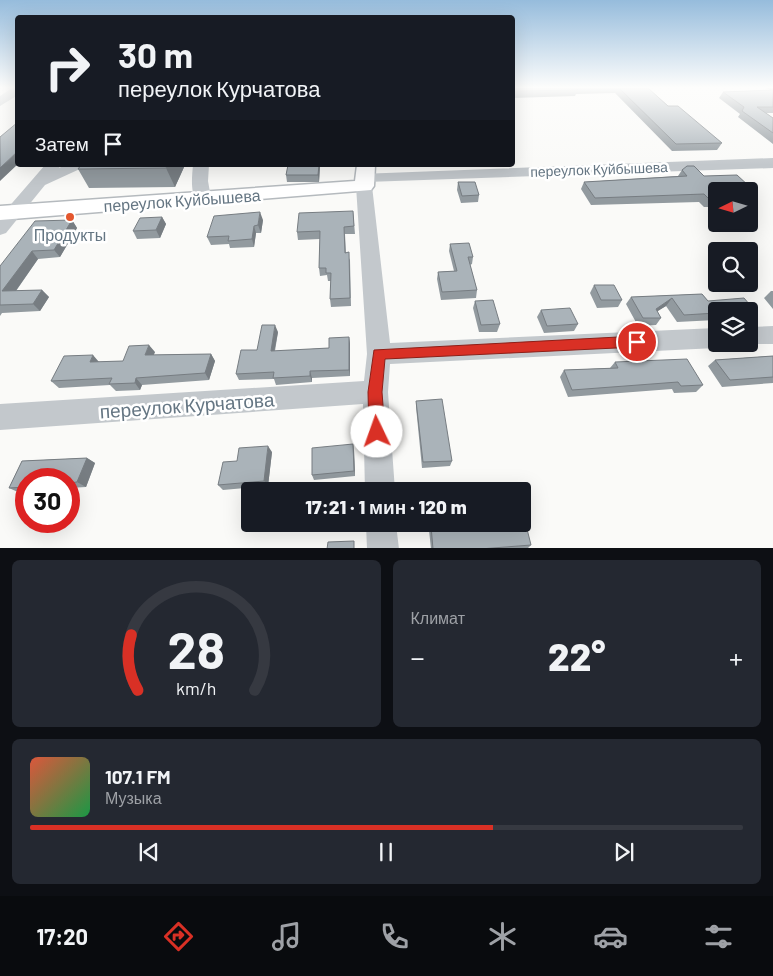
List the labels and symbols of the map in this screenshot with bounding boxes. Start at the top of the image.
street label: переулок Куйбышева [530,158,668,180]
north arrow [708,182,758,232]
street label: переулок Куйбышева [103,185,261,215]
marker: Продукты [64,211,76,223]
place label: Продукты [34,225,106,244]
pin [616,321,658,363]
street label: переулок Курчатова [99,387,275,423]
position arrow [350,405,402,457]
speed limit sign: 30 [15,468,80,533]

